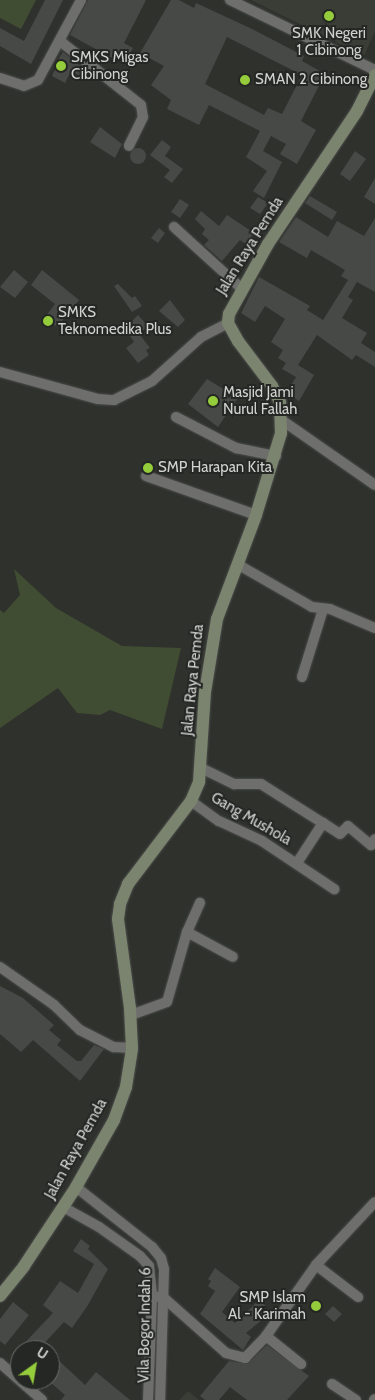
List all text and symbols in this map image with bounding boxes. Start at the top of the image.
marker: SMK Negeri 1 Cibinong [323,10,335,22]
place label: SMK Negeri 1 Cibinong [292,24,366,59]
place label: SMKS Migas Cibinong [71,48,148,83]
marker: SMKS Migas Cibinong [55,60,67,72]
place label: SMAN 2 Cibinong [255,71,367,89]
marker: SMAN 2 Cibinong [239,74,251,86]
street label: Jalan Raya Pemda [213,194,287,298]
place label: SMKS Teknomedika Plus [58,303,172,338]
marker: SMKS Teknomedika Plus [42,315,54,327]
place label: Masjid Jami Nurul Fallah [223,383,297,418]
marker: Masjid Jami Nurul Fallah [207,395,219,407]
place label: SMP Harapan Kita [158,459,272,477]
marker: SMP Harapan Kita [142,462,154,474]
street label: Jalan Raya Pemda [178,623,208,737]
street label: Gang Mushola [208,789,294,849]
street label: Jalan Raya Pemda [41,1096,111,1202]
street label: Vila Bogor Indah 6 [135,1267,155,1383]
place label: SMP Islam Al - Karimah [228,1288,306,1323]
marker: SMP Islam Al - Karimah [310,1300,322,1312]
north arrow [10,1340,60,1390]
text: U [33,1343,51,1363]

